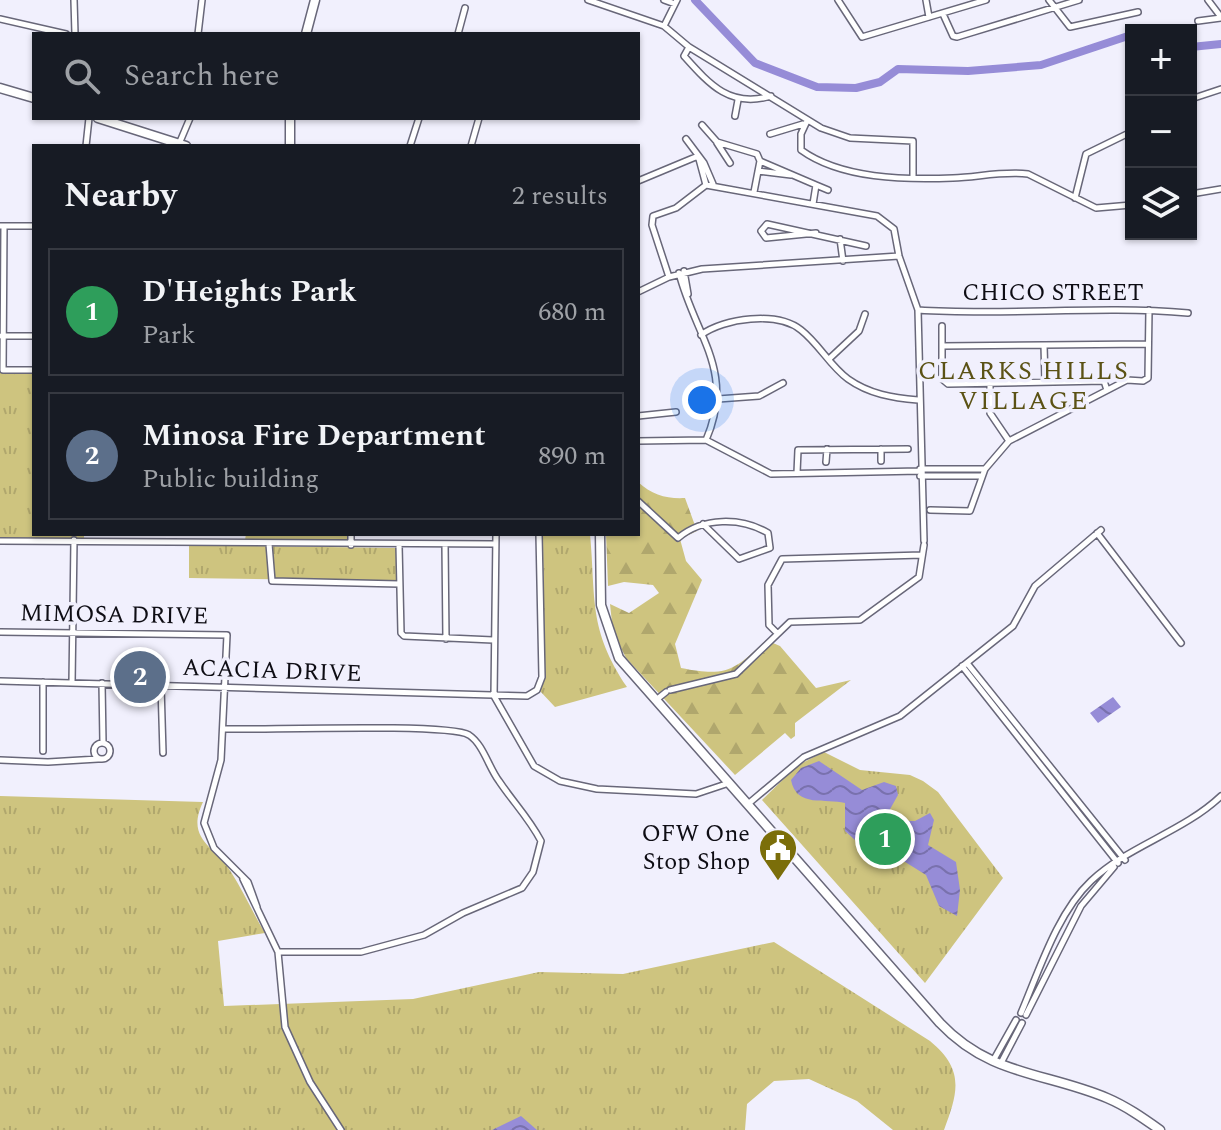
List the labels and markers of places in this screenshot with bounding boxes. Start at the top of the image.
pin: 2 [114,647,166,707]
pin: 1 [859,809,911,869]
place label: OFW One Stop Shop [641,816,750,880]
public building icon: OFW One Stop Shop [757,827,799,882]

